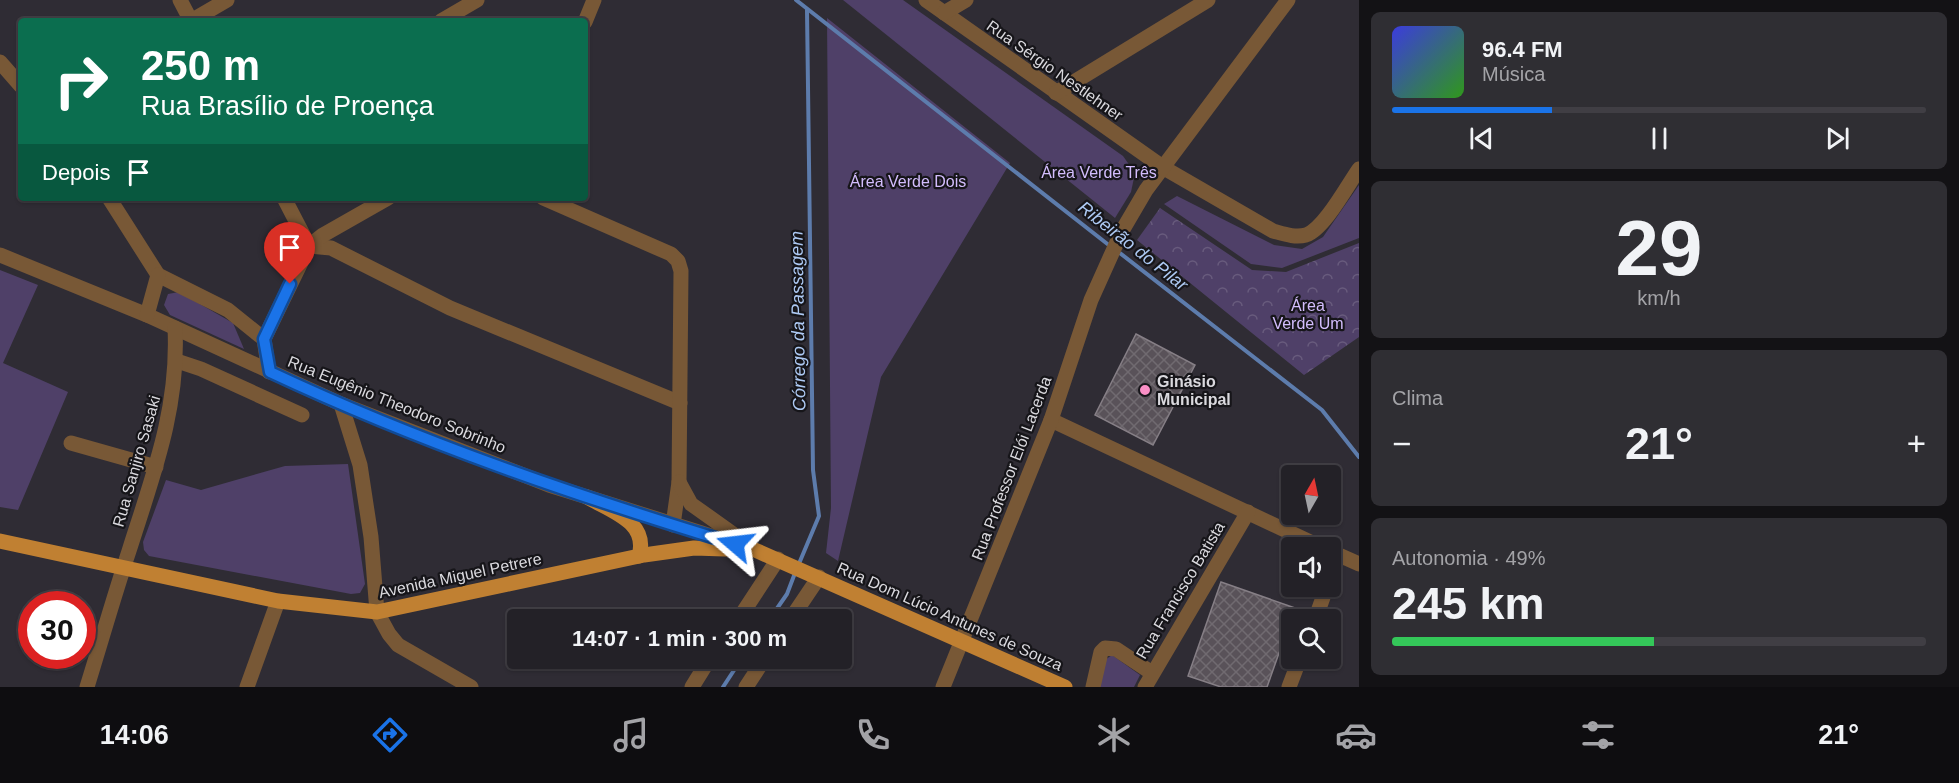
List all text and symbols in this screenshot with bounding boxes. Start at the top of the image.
street label: Rua Sérgio Nestlehner [984,17,1126,124]
text: 96.4 FM [1482,37,1563,62]
icon: right [42,42,120,120]
text: 250 m [141,42,260,89]
text: Música [1482,63,1545,85]
text: Rua Brasílio de Proença [141,91,434,121]
icon: previous [1465,122,1498,155]
icon: pause [1643,122,1676,155]
icon: next [1821,122,1854,155]
icon: arrive [122,156,155,189]
text: Depois [42,160,110,185]
park label: Área Verde Três [1041,163,1157,181]
park label: Área Verde Dois [850,172,966,190]
water label: Ribeirão do Pilar [1074,197,1192,295]
text: 29 [1616,204,1702,292]
pin [264,222,315,284]
icon: arrive [273,231,306,264]
water label: Córrego da Passagem [786,231,810,411]
text: km/h [1637,287,1681,309]
park label: Área Verde Um [1272,296,1344,332]
street label: Rua Eugênio Theodoro Sobrinho [285,353,508,456]
place label: Ginásio Municipal [1157,373,1231,408]
street label: Rua Professor Elói Lacerda [968,374,1054,563]
marker: Ginásio Municipal [1138,383,1152,397]
text: Clima [1392,387,1443,409]
street label: Rua Sanjiro Sasaki [110,393,163,529]
text: 21° [1625,418,1693,469]
text: − [1392,425,1411,462]
text: + [1907,425,1926,462]
north arrow [1281,465,1341,525]
map controls [1281,465,1341,669]
position arrow [703,512,767,576]
street label: Rua Francisco Batista [1133,519,1228,662]
button: sound [1281,537,1341,597]
text: Autonomia · 49% [1392,547,1545,569]
street label: Avenida Miguel Petrere [377,550,543,601]
street label: Rua Dom Lúcio Antunes de Souza [835,559,1065,674]
text: 245 km [1392,578,1545,629]
speed limit sign: 30 [18,591,96,669]
button: search [1281,609,1341,669]
text: 14:07 · 1 min · 300 m [572,626,787,651]
icon: directions [369,714,411,756]
icon: music [610,714,652,756]
icon: phone [852,714,894,756]
icon: climate [1093,714,1135,756]
icon: car [1335,714,1377,756]
icon: filters [1577,714,1619,756]
text: 14:06 [100,720,169,750]
text: 21° [1818,720,1859,750]

